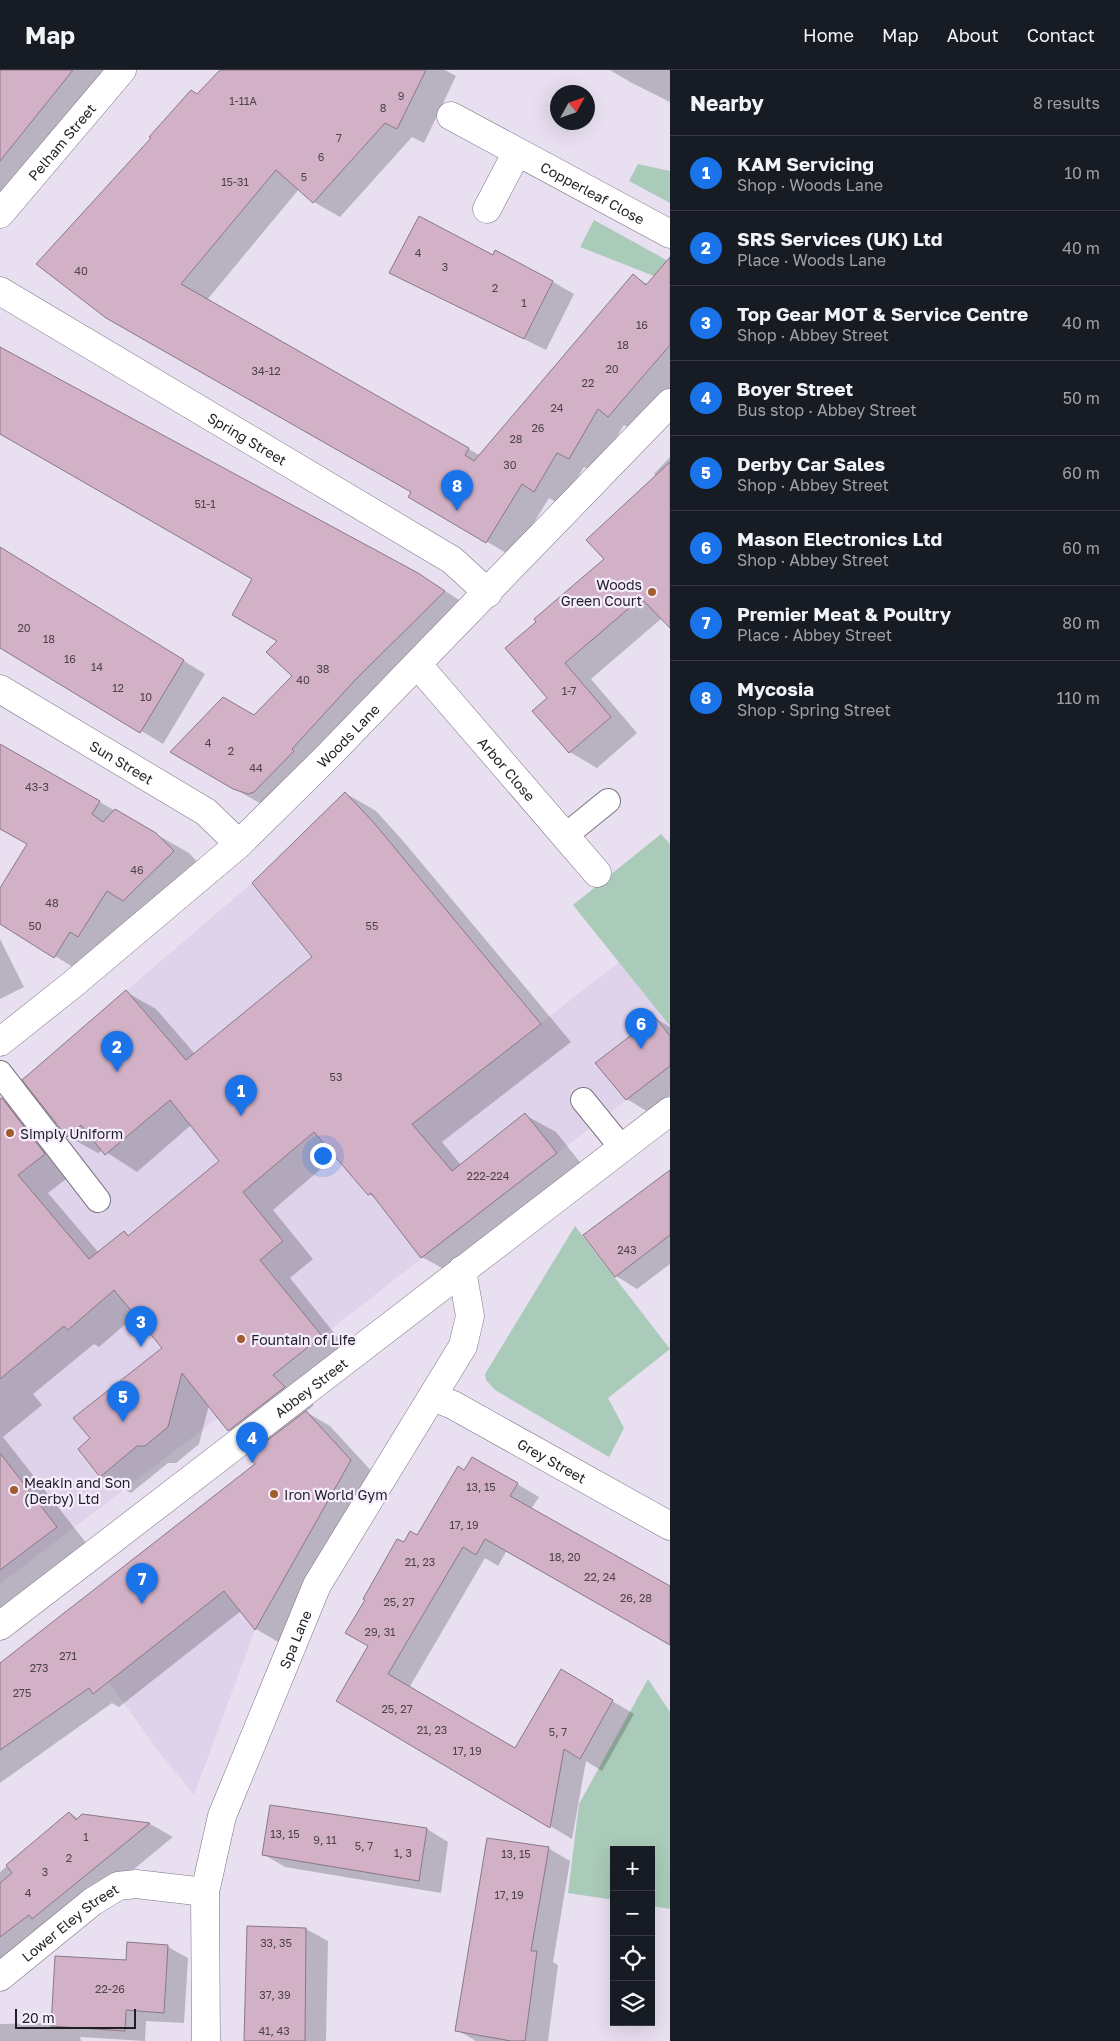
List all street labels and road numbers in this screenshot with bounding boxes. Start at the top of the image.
street label: Pelham Street [24,100,99,183]
street label: Copperleaf Close [538,157,648,227]
street label: Spring Street [205,408,290,468]
street label: Woods Lane [313,700,382,771]
street label: Arbor Close [475,733,539,804]
street label: Sun Street [87,736,157,787]
street label: Abbey Street [271,1354,351,1420]
street label: Grey Street [515,1434,589,1486]
street label: Spa Lane [275,1607,314,1671]
street label: Lower Eley Street [18,1879,121,1965]

